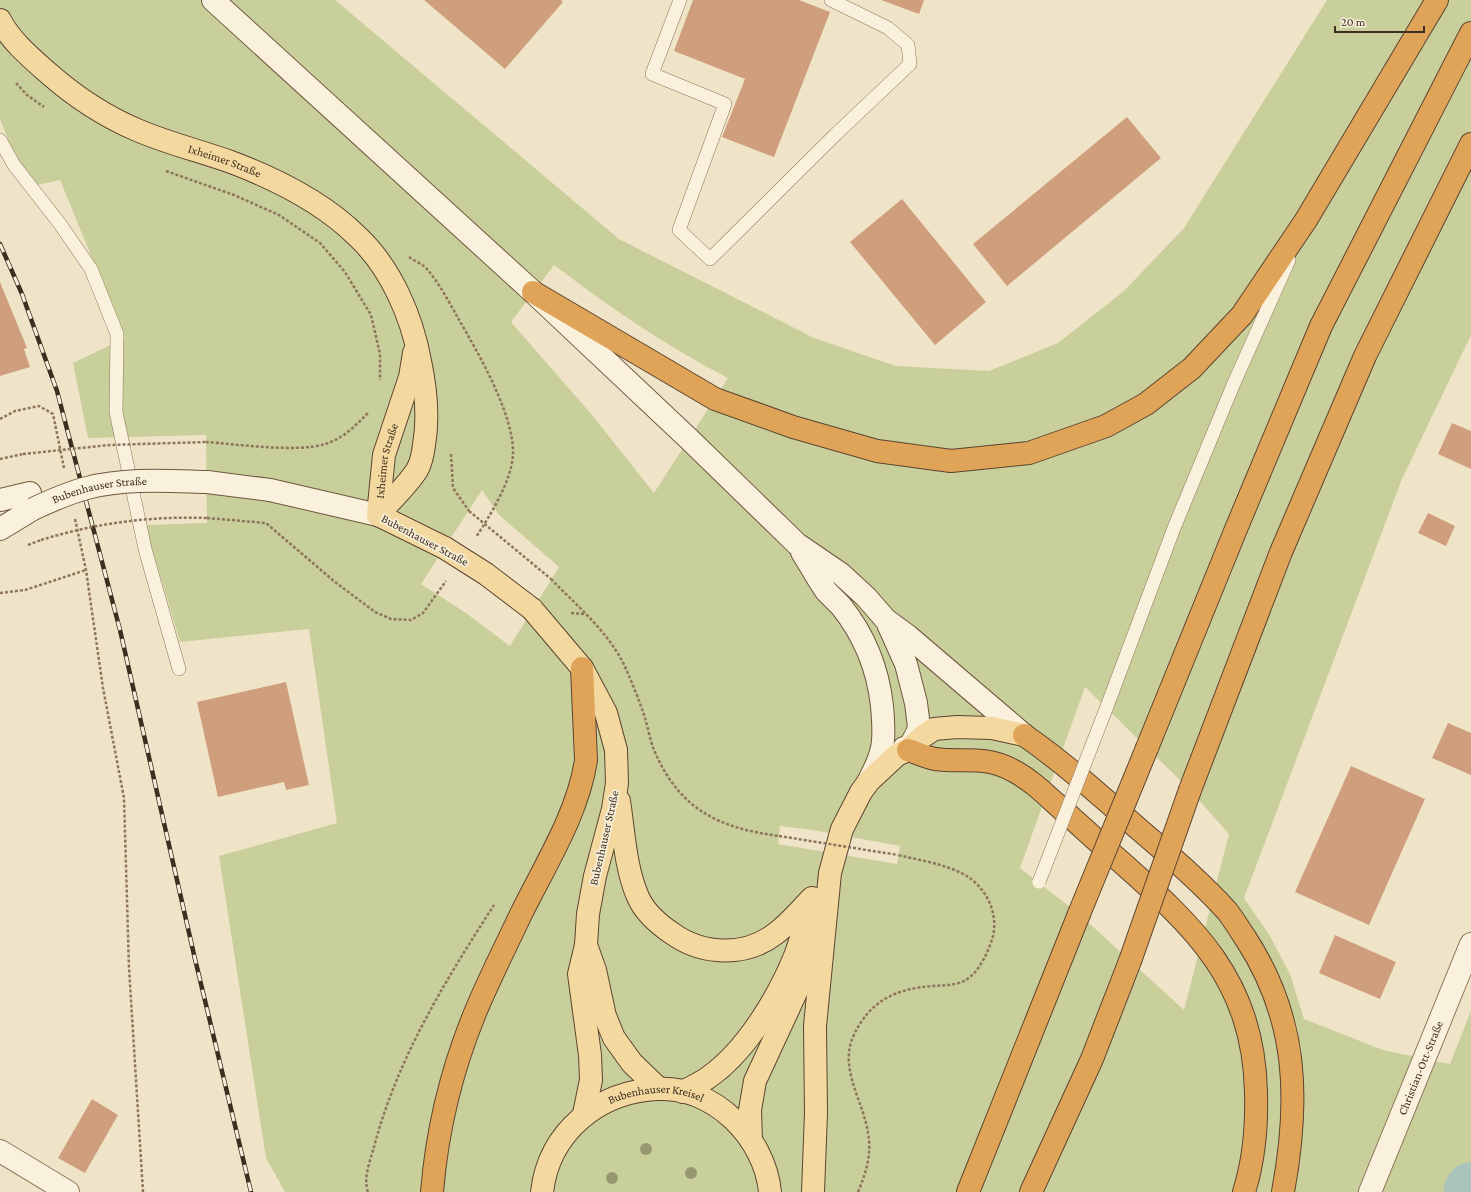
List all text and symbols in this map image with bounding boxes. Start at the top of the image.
scale bar [1335,8,1424,34]
text: 20 m [1341,15,1366,29]
street label: Ixheimer Straße [186,142,263,181]
street label: Ixheimer Straße [373,421,401,499]
street label: Bubenhauser Straße [50,474,147,507]
street label: Bubenhauser Straße [379,511,471,569]
street label: Bubenhauser Straße [586,789,622,887]
street label: Christian-Ott-Straße [1395,1019,1446,1117]
street label: Bubenhauser Kreisel [606,1082,706,1107]

